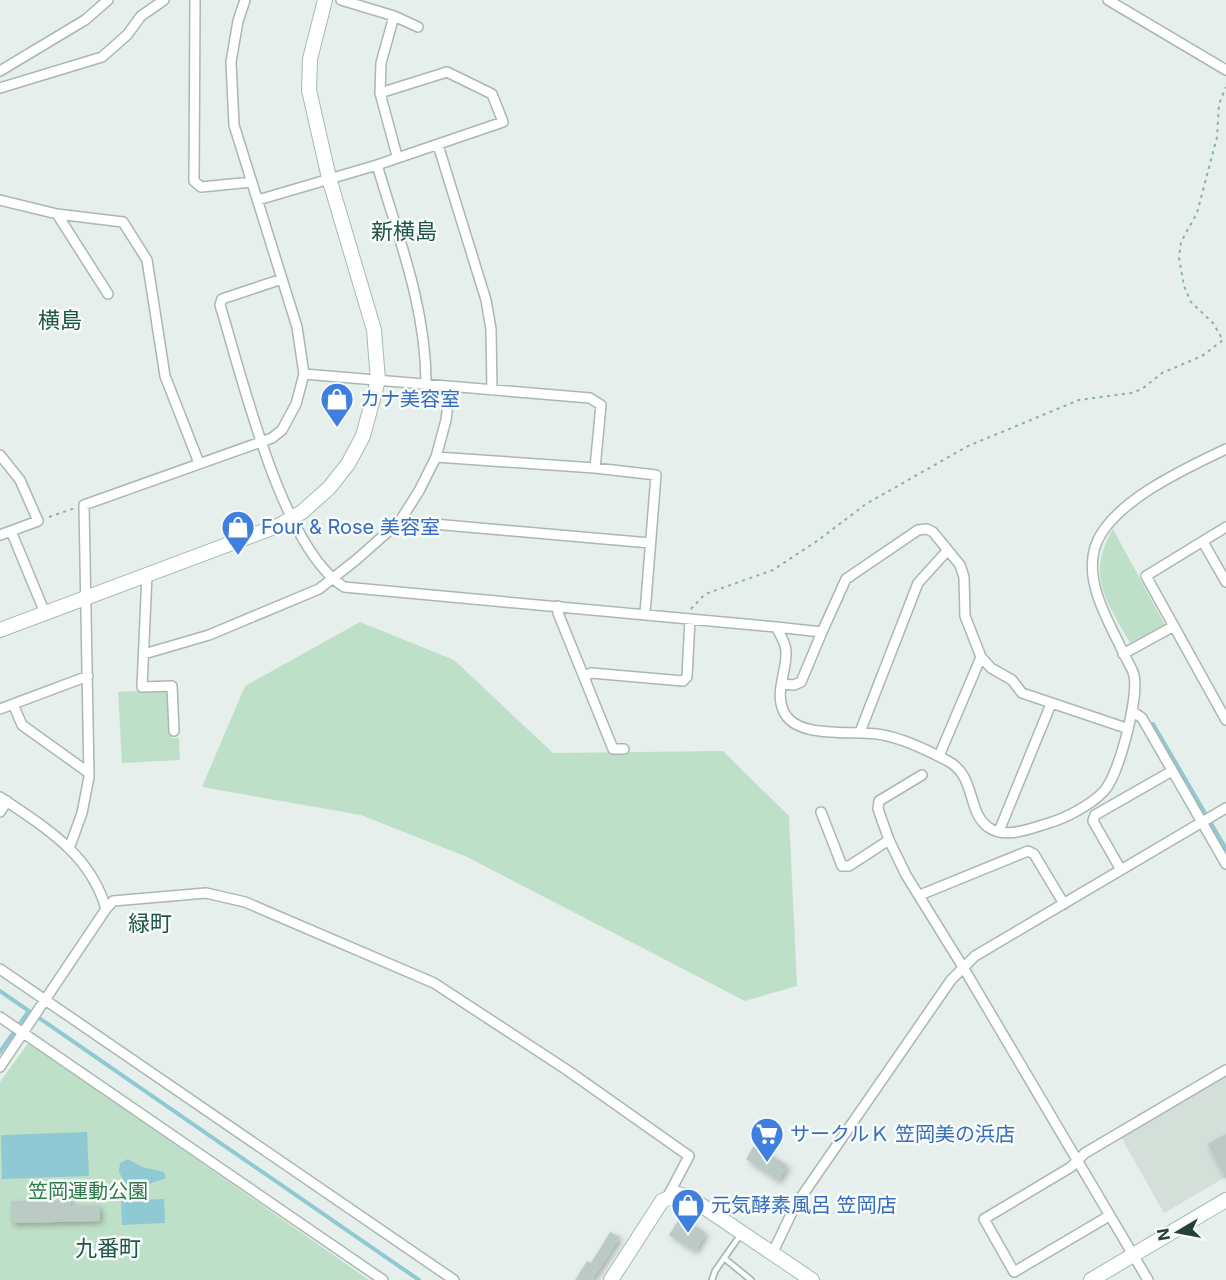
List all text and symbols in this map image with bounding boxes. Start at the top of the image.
district label: 新横島 [371,218,437,244]
district label: 横島 [38,307,82,333]
shop icon: カナ美容室 [319,381,355,428]
place label: カナ美容室 [360,387,460,411]
shop icon: Four & Rose 美容室 [220,509,256,556]
place label: Four & Rose 美容室 [261,515,440,539]
district label: 緑町 [128,910,172,936]
supermarket icon: サークルＫ 笠岡美の浜店 [749,1116,785,1163]
place label: サークルＫ 笠岡美の浜店 [790,1122,1015,1146]
park label: 笠岡運動公園 [28,1179,148,1203]
shop icon: 元気酵素風呂 笠岡店 [670,1187,706,1234]
place label: 元気酵素風呂 笠岡店 [711,1193,897,1217]
north arrow [1148,1202,1208,1262]
text: N [1152,1227,1174,1242]
district label: 九番町 [75,1235,141,1261]

